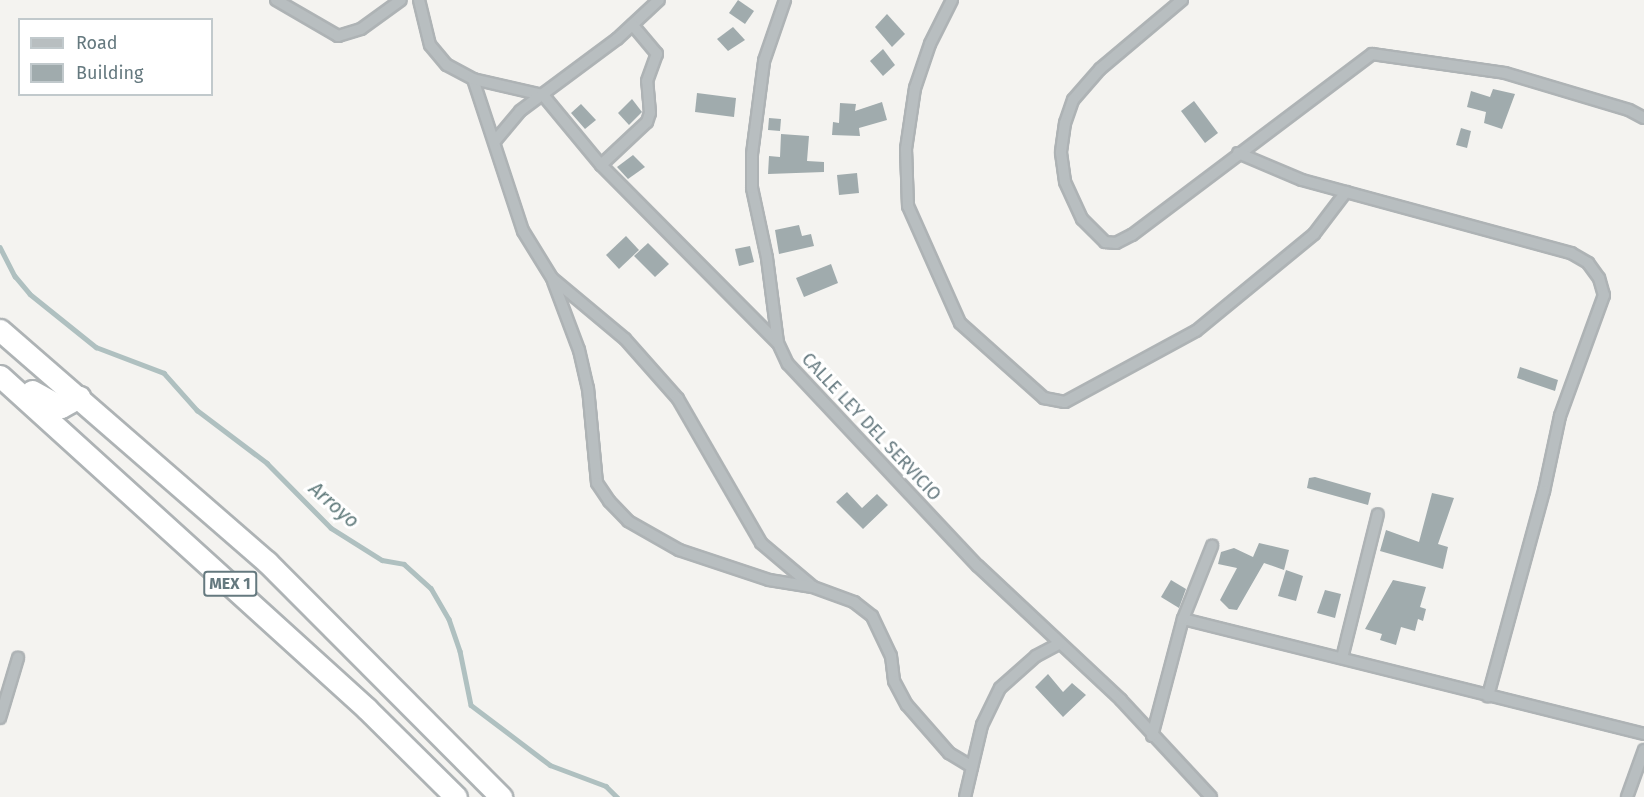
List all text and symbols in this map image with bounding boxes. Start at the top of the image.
legend [18,18,213,96]
text: Road [76,32,118,54]
text: Building [76,62,143,84]
street label: CALLE LEY DEL SERVICIO [797,349,945,505]
water label: Arroyo [304,477,364,533]
road number: MEX 1 [203,571,257,597]

